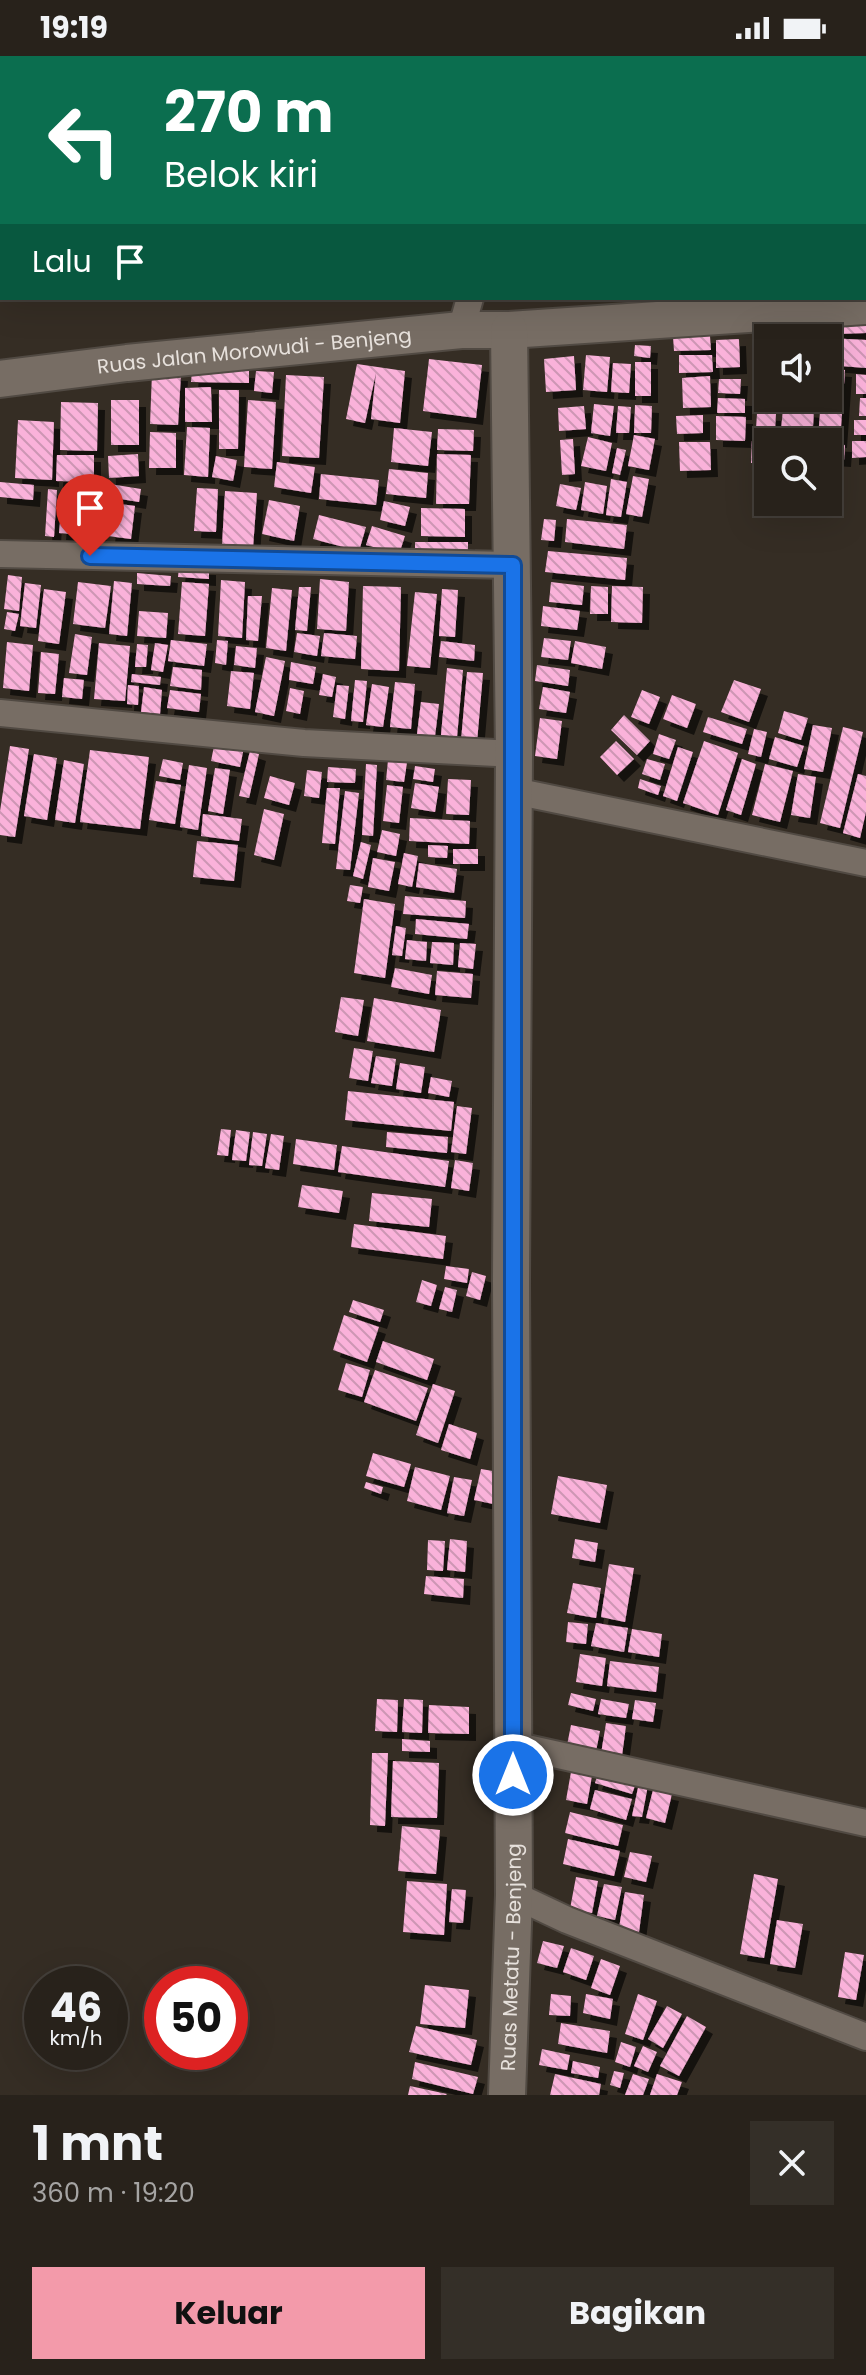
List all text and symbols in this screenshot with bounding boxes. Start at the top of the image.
text: 19:19 [40,6,108,49]
text: 270 m [164,73,334,152]
icon: left [32,88,136,192]
text: Belok kiri [164,149,318,200]
text: Lalu [32,240,92,283]
icon: arrive [108,240,152,284]
street label: Ruas Jalan Morowudi - Benjeng [95,321,413,381]
map controls [754,324,842,516]
button: sound [754,324,842,412]
button: search [754,428,842,516]
pin [56,474,124,556]
icon: arrive [68,486,112,530]
position arrow [471,1733,555,1817]
street label: Ruas Metatu - Benjeng [494,1843,528,2071]
speed limit sign: 50 [144,1966,248,2070]
text: 46 [50,1980,102,2036]
text: km/h [49,2024,103,2052]
text: 1 mnt [32,2110,163,2177]
button: close [750,2121,834,2205]
text: 360 m · 19:20 [32,2175,195,2211]
button: Keluar [32,2267,425,2359]
button: Bagikan [441,2267,834,2359]

